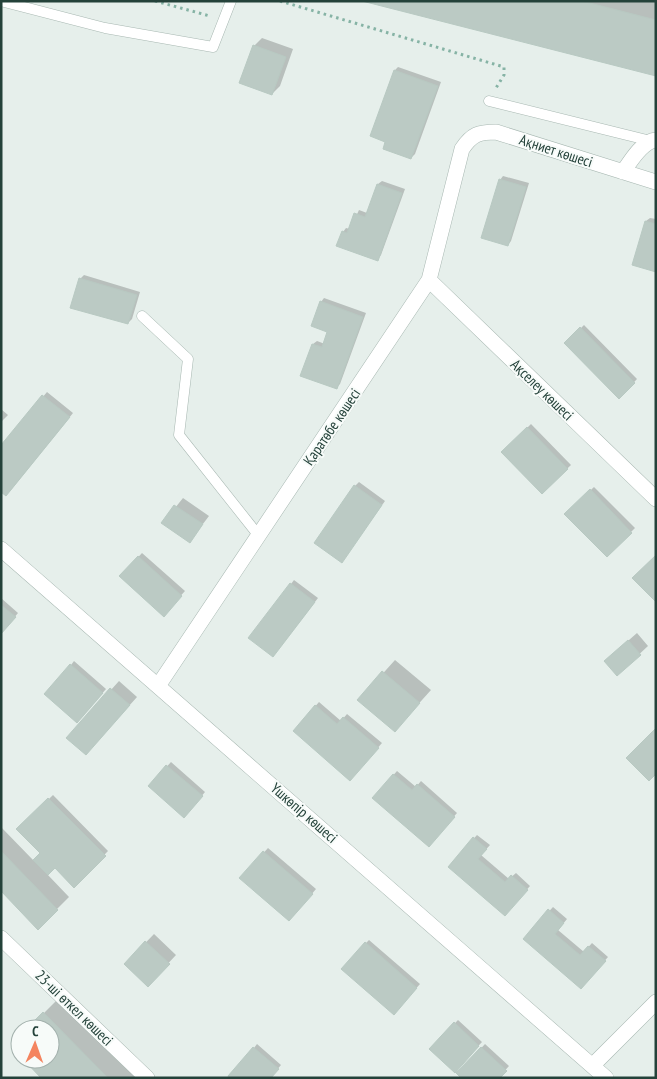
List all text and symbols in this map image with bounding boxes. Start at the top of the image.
street label: Ақниет көшесі [517,130,595,171]
street label: Ақселеу көшесі [507,355,578,424]
street label: Қаратөбе көшесі [299,385,364,469]
street label: Үшкөпір көшесі [267,778,342,847]
street label: 23-ші өткел көшесі [31,966,117,1050]
north arrow [10,1019,60,1069]
text: С [32,1022,40,1040]

